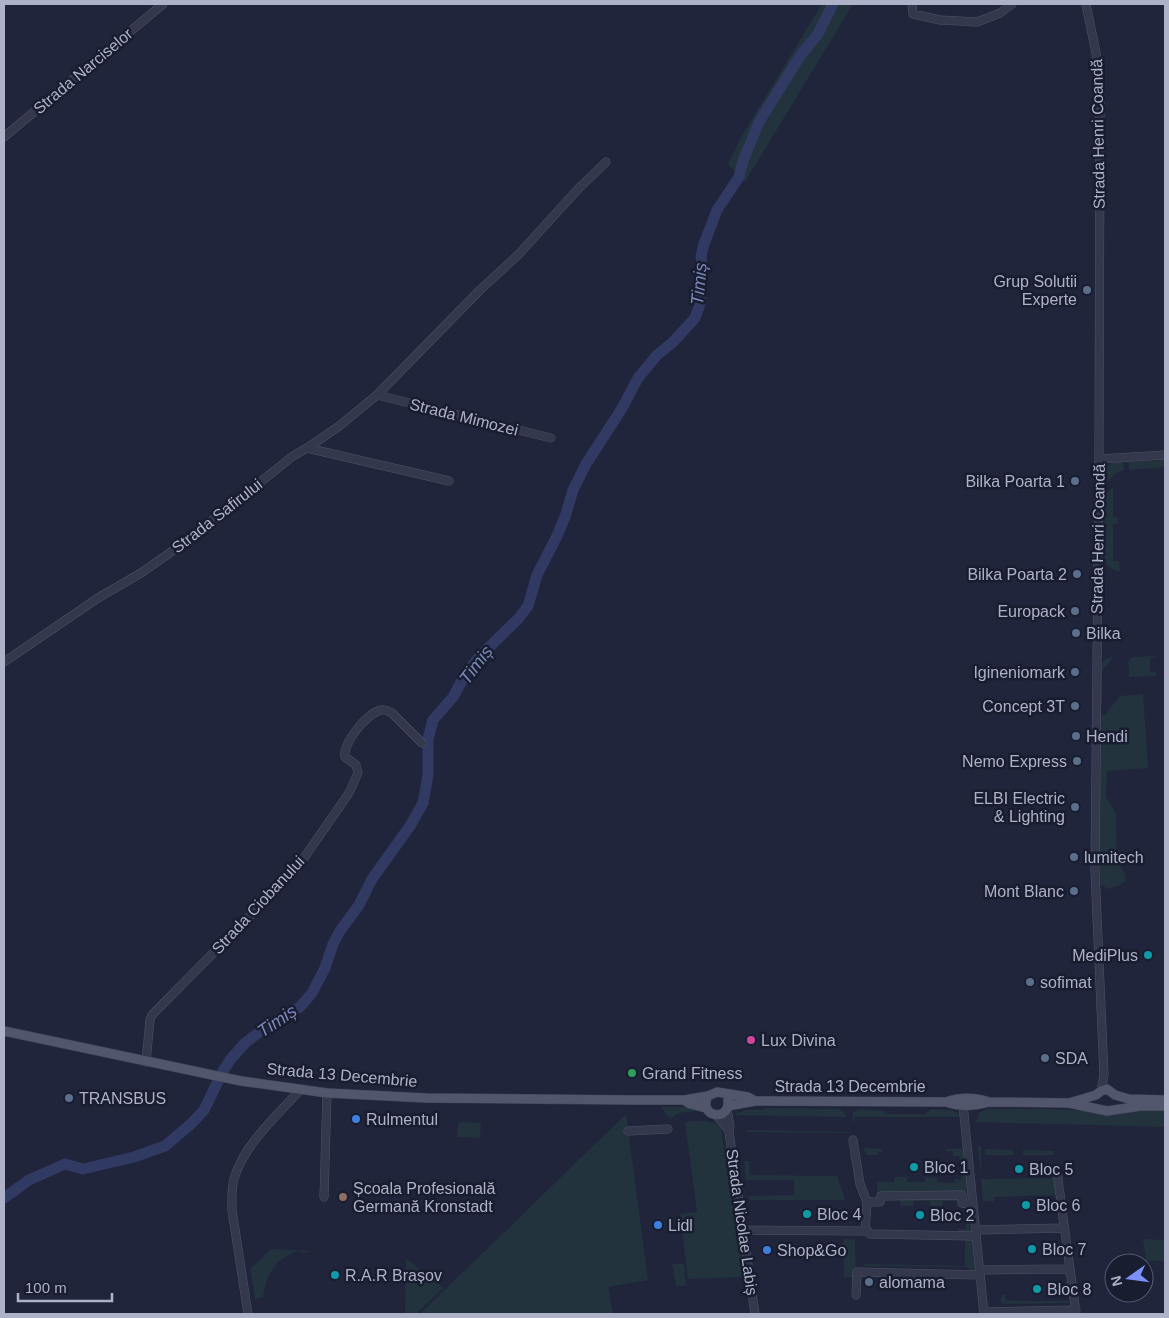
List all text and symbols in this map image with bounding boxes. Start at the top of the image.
street label: Strada Narciselor [30,24,136,117]
street label: Strada Henri Coandă [1088,59,1108,209]
water label: Timiș [687,262,711,306]
place label: Grup Solutii Experte [993,273,1077,308]
marker: Grup Solutii Experte [1081,284,1093,296]
street label: Strada Mimozei [408,395,520,439]
street label: Strada Henri Coandă [1088,464,1108,614]
place label: Bilka Poarta 1 [965,473,1065,490]
marker: Bilka Poarta 1 [1069,475,1081,487]
street label: Strada Safirului [169,476,265,556]
place label: Bilka Poarta 2 [967,566,1067,583]
marker: Bilka Poarta 2 [1071,568,1083,580]
place label: Europack [997,603,1066,620]
marker: Europack [1069,605,1081,617]
place label: Bilka [1086,625,1121,642]
marker: Bilka [1070,627,1082,639]
water label: Timiș [455,642,497,688]
place label: Igineniomark [973,664,1066,681]
marker: Igineniomark [1069,666,1081,678]
place label: Concept 3T [982,698,1065,715]
marker: Concept 3T [1069,700,1081,712]
place label: Hendi [1086,728,1128,745]
marker: Hendi [1070,730,1082,742]
place label: Nemo Express [962,753,1067,770]
marker: Nemo Express [1071,755,1083,767]
place label: ELBI Electric & Lighting [973,790,1065,825]
marker: ELBI Electric & Lighting [1069,801,1081,813]
place label: lumitech [1084,849,1144,866]
marker: lumitech [1068,851,1080,863]
street label: Strada Ciobanului [208,853,308,957]
place label: Mont Blanc [984,883,1064,900]
marker: Mont Blanc [1068,885,1080,897]
place label: MediPlus [1072,947,1138,964]
marker: MediPlus [1142,949,1154,961]
place label: sofimat [1040,974,1092,991]
marker: sofimat [1024,976,1036,988]
water label: Timiș [254,1001,300,1041]
place label: Lux Divina [761,1032,836,1049]
marker: Lux Divina [745,1034,757,1046]
place label: SDA [1055,1050,1088,1067]
marker: SDA [1039,1052,1051,1064]
street label: Strada 13 Decembrie [266,1060,418,1090]
place label: Grand Fitness [642,1065,742,1082]
marker: Grand Fitness [626,1067,638,1079]
street label: Strada 13 Decembrie [774,1078,926,1095]
place label: TRANSBUS [79,1090,166,1107]
marker: TRANSBUS [63,1092,75,1104]
place label: Rulmentul [366,1111,438,1128]
marker: Rulmentul [350,1113,362,1125]
street label: Strada Nicolae Labiș [723,1148,761,1296]
place label: Bloc 1 [924,1159,969,1176]
marker: Bloc 1 [908,1161,920,1173]
place label: Bloc 5 [1029,1161,1074,1178]
marker: Bloc 5 [1013,1163,1025,1175]
place label: Școala Profesională Germană Kronstadt [353,1180,495,1215]
marker: Școala Profesională Germană Kronstadt [337,1191,349,1203]
place label: Bloc 6 [1036,1197,1081,1214]
marker: Bloc 6 [1020,1199,1032,1211]
place label: Bloc 4 [817,1206,862,1223]
place label: Bloc 2 [930,1207,975,1224]
marker: Bloc 4 [801,1208,813,1220]
marker: Bloc 2 [914,1209,926,1221]
place label: Lidl [668,1217,693,1234]
marker: Lidl [652,1219,664,1231]
place label: Bloc 7 [1042,1241,1087,1258]
place label: Shop&Go [777,1242,846,1259]
marker: Bloc 7 [1026,1243,1038,1255]
marker: Shop&Go [761,1244,773,1256]
north arrow [1104,1253,1154,1303]
place label: R.A.R Brașov [345,1267,442,1284]
marker: R.A.R Brașov [329,1269,341,1281]
scale bar [18,1270,111,1302]
place label: alomama [879,1274,945,1291]
text: N [1107,1274,1125,1288]
marker: alomama [863,1276,875,1288]
text: 100 m [25,1279,67,1296]
place label: Bloc 8 [1047,1281,1092,1298]
marker: Bloc 8 [1031,1283,1043,1295]

